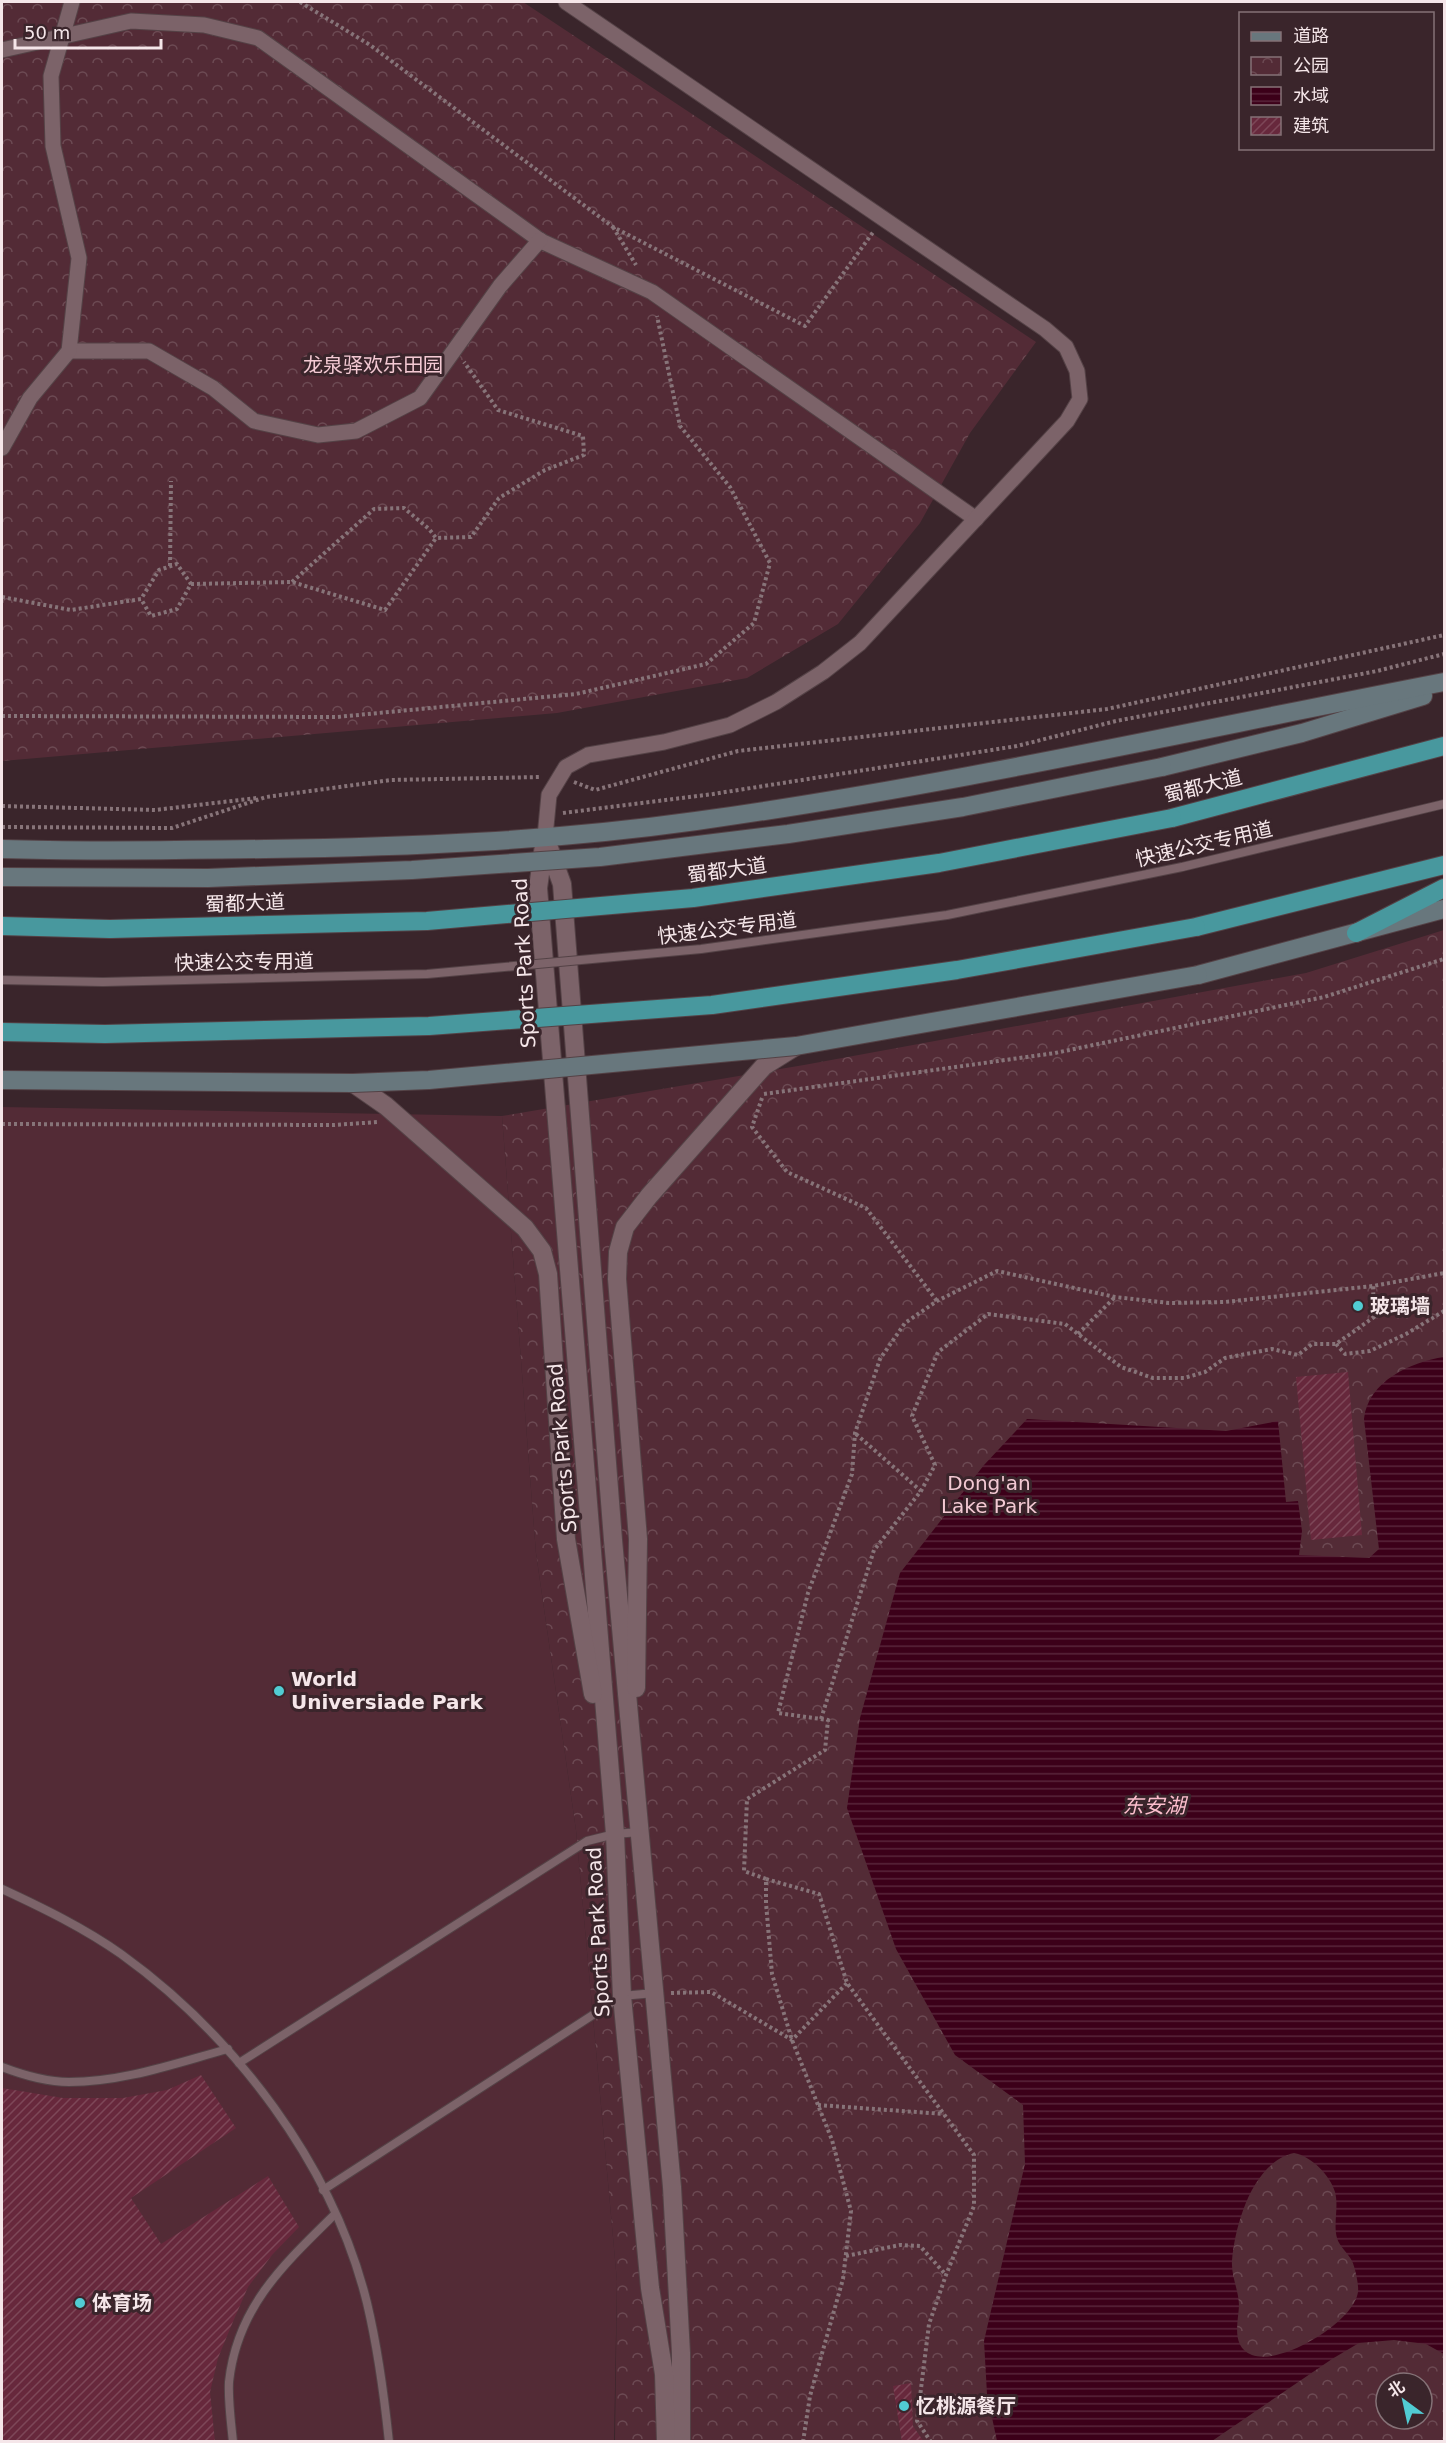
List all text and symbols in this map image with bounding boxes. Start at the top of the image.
scale bar [15,12,160,50]
legend [1239,12,1434,150]
text: 50 m [24,22,70,43]
text: 道路 [1293,25,1329,46]
text: 公园 [1293,55,1329,76]
text: 水域 [1293,85,1329,106]
text: 建筑 [1293,115,1329,136]
park label: 龙泉驿欢乐田园 [303,353,443,377]
street label: 蜀都大道 [1161,765,1245,807]
street label: 快速公交专用道 [1133,817,1275,871]
street label: 蜀都大道 [686,853,768,887]
street label: Sports Park Road [508,877,540,1049]
street label: 蜀都大道 [205,890,285,916]
street label: 快速公交专用道 [656,908,798,948]
street label: 快速公交专用道 [174,949,314,975]
place label: 玻璃墙 [1370,1294,1430,1318]
marker: 玻璃墙 [1351,1299,1365,1313]
street label: Sports Park Road [543,1362,581,1534]
park label: Dong'an Lake Park [941,1471,1037,1518]
place label: World Universiade Park [291,1667,483,1714]
marker: World Universiade Park [272,1684,286,1698]
water label: 东安湖 [1123,1794,1188,1818]
street label: Sports Park Road [582,1846,614,2018]
place label: 体育场 [92,2291,152,2315]
marker: 体育场 [73,2296,87,2310]
north arrow [1374,2371,1434,2431]
text: 北 [1384,2377,1408,2401]
place label: 忆桃源餐厅 [916,2394,1016,2418]
marker: 忆桃源餐厅 [897,2399,911,2413]

